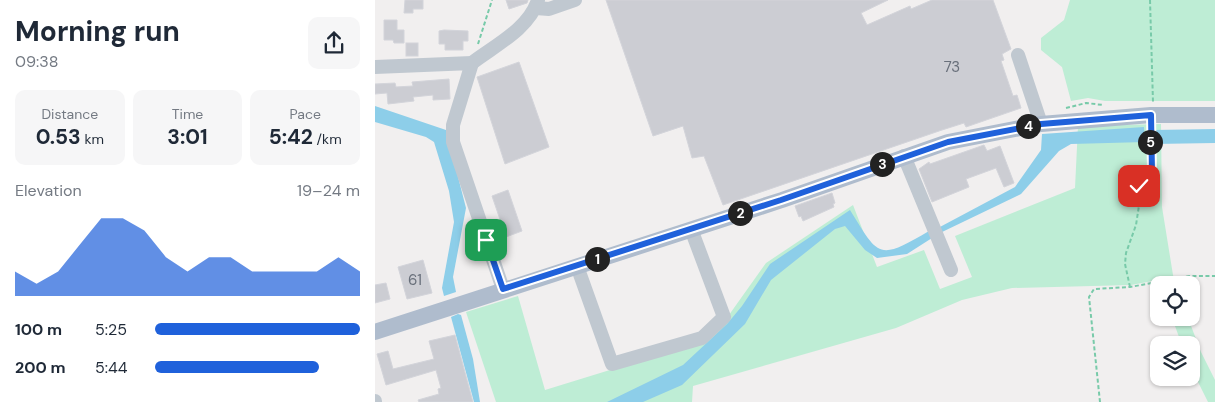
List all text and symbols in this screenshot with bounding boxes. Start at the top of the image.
text: Morning run [15,13,180,50]
button: share [308,17,360,69]
text: 09:38 [15,51,58,72]
house number: 73 [944,57,960,77]
text: Distance [41,105,98,123]
text: Time [172,105,203,123]
text: Pace [289,105,321,123]
pin: 4 [1015,114,1041,138]
text: 4 [1024,117,1033,135]
text: 0.53 [36,123,81,151]
text: 3:01 [167,123,208,151]
text: 5:42 [269,123,313,151]
text: km [81,130,104,148]
text: /km [313,130,342,148]
pin: 5 [1137,130,1163,154]
text: 5 [1146,133,1155,151]
pin: 3 [869,152,895,176]
text: 3 [878,155,887,173]
pin [1118,165,1160,207]
icon: check [1125,172,1153,200]
text: Elevation [15,180,82,201]
text: 19–24 m [297,180,360,201]
pin: 2 [727,200,753,226]
text: 2 [736,204,745,222]
pin [465,219,507,261]
icon: arrive [472,226,500,254]
pin: 1 [585,246,609,272]
text: 1 [595,250,600,268]
house number: 61 [408,270,422,290]
map controls [1150,276,1200,386]
button: locate [1150,276,1200,326]
text: 100 m [15,319,62,340]
text: 5:25 [95,319,127,340]
button: layers [1150,336,1200,386]
text: 200 m [15,357,66,378]
text: 5:44 [95,357,127,378]

